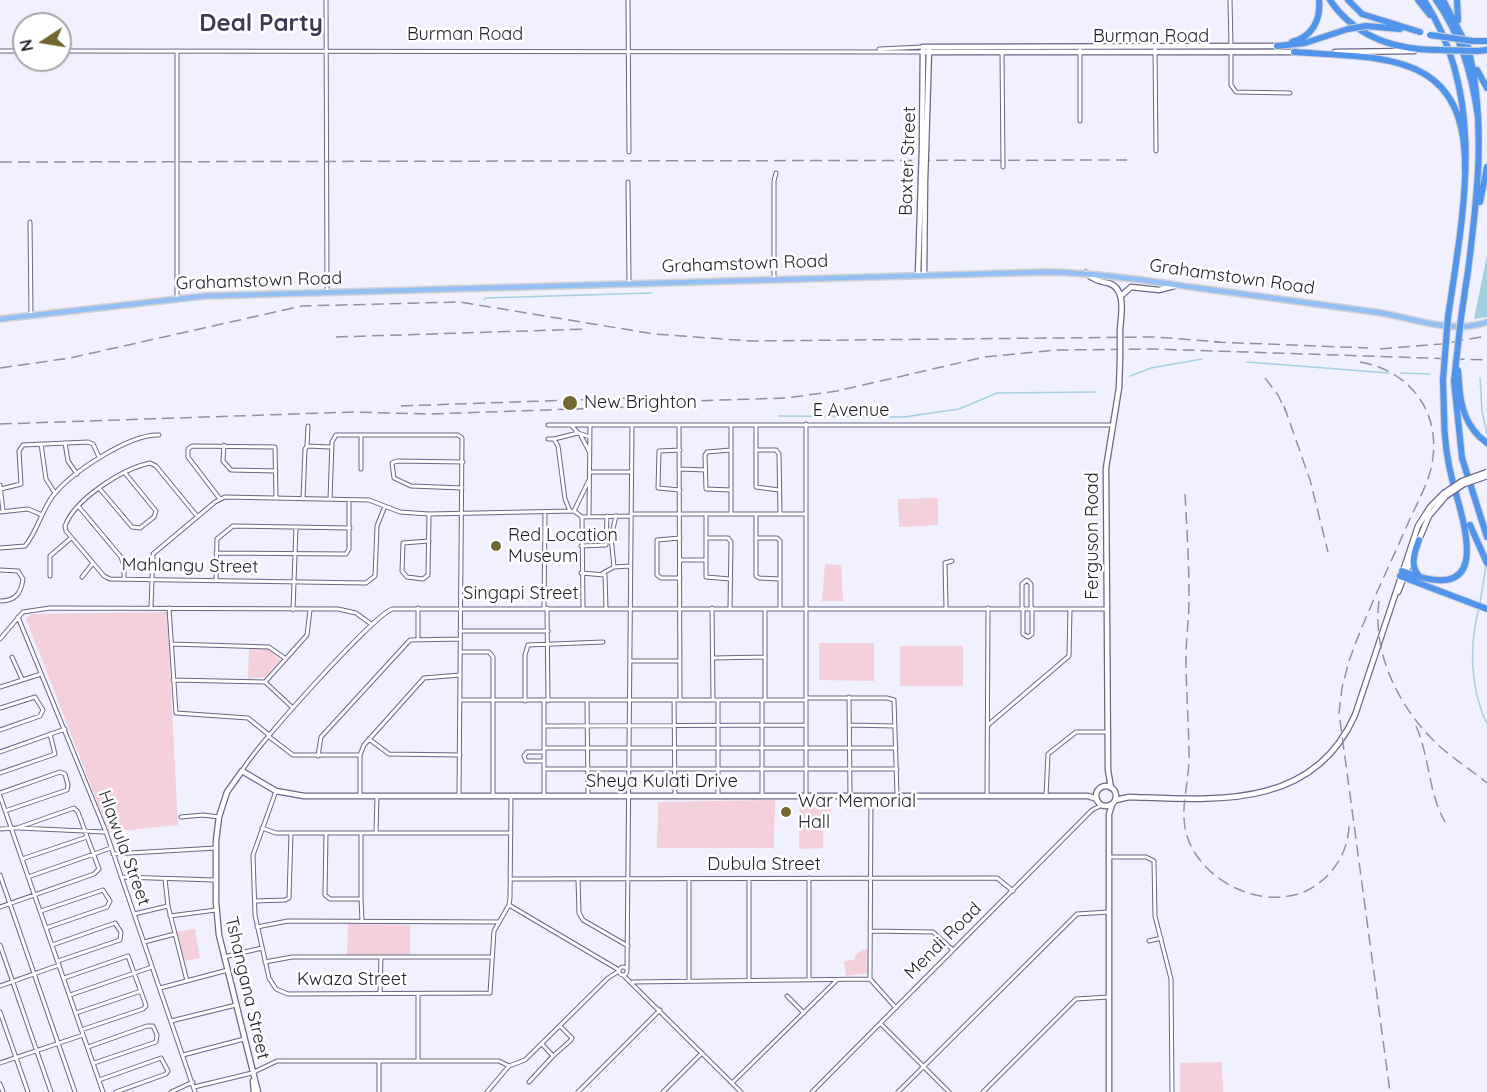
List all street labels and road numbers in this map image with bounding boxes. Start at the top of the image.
street label: Burman Road [407,24,523,46]
street label: Burman Road [1093,26,1209,48]
street label: Baxter Street [895,106,921,216]
street label: Grahamstown Road [661,250,829,278]
street label: Grahamstown Road [1148,255,1316,299]
street label: Grahamstown Road [175,267,343,295]
street label: E Avenue [813,400,889,422]
street label: Ferguson Road [1082,472,1104,600]
street label: Mahlangu Street [121,554,259,578]
street label: Singapi Street [463,583,579,605]
street label: Sheya Kulati Drive [586,771,738,793]
street label: Hlawula Street [93,788,155,908]
street label: Dubula Street [707,854,821,876]
street label: Mendi Road [900,898,986,984]
street label: Tshangana Street [220,914,274,1062]
street label: Kwaza Street [297,969,407,991]

